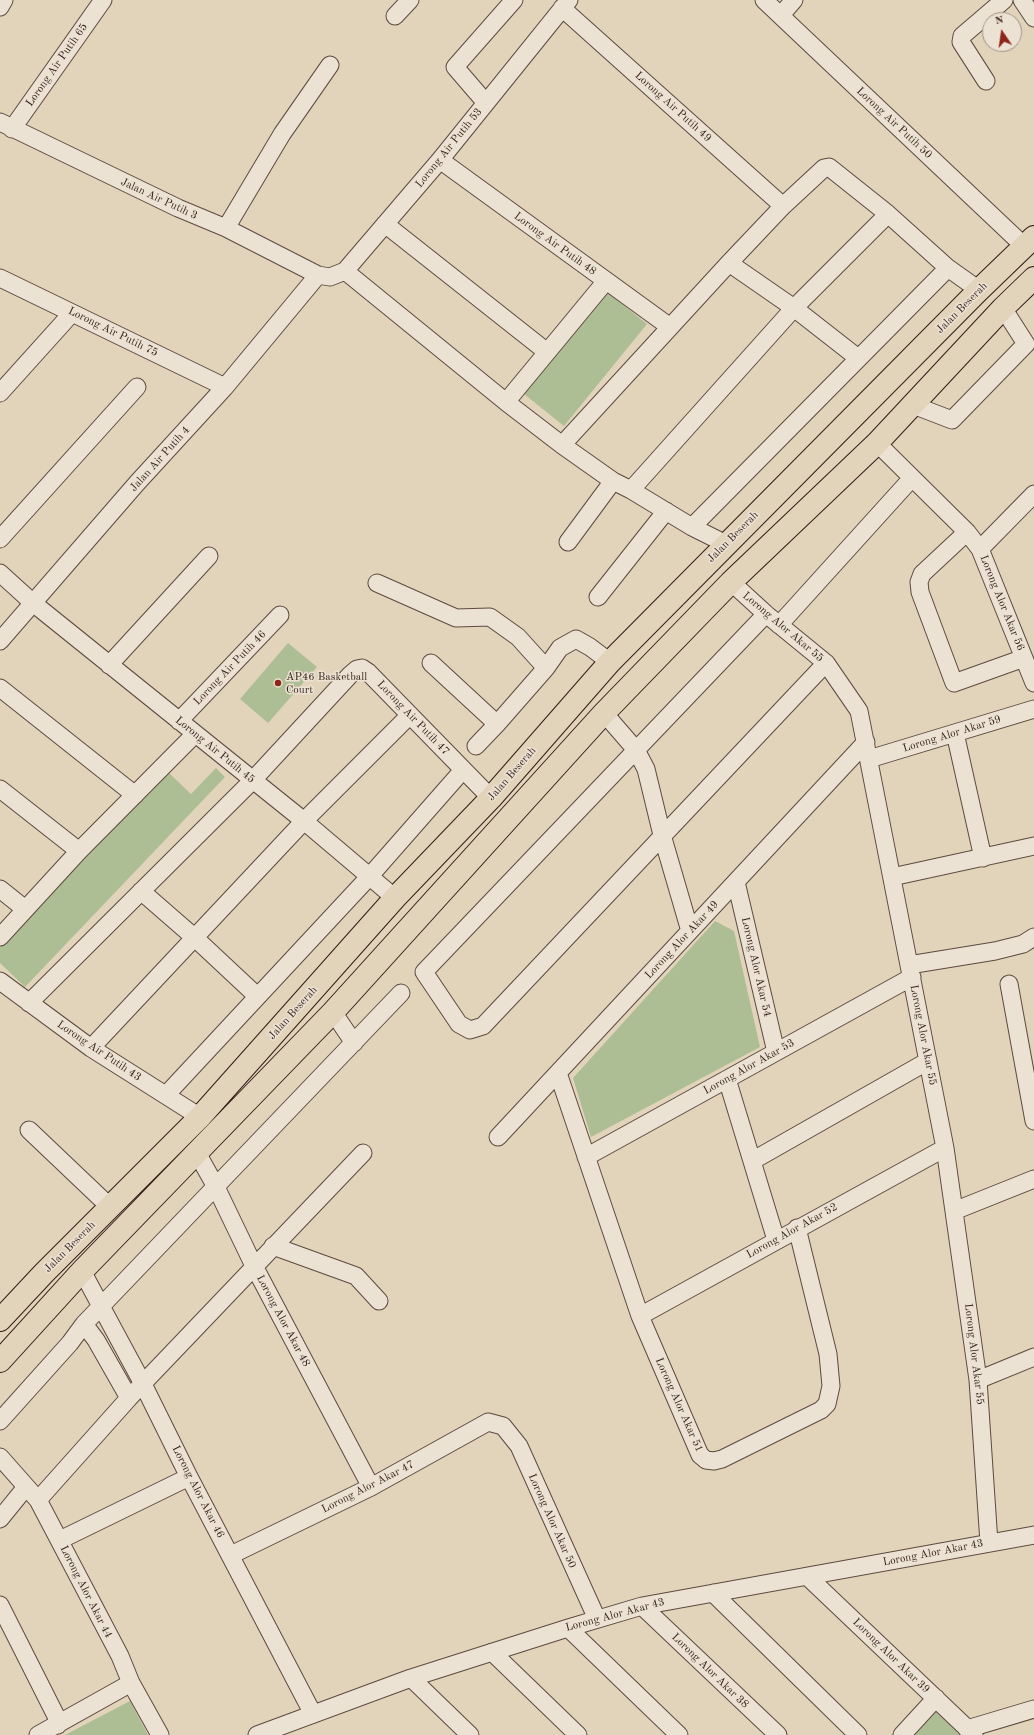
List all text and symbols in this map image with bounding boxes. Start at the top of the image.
north arrow [982,12,1022,52]
text: N [994,14,1005,27]
street label: Lorong Air Putih 65 [23,21,91,109]
street label: Lorong Air Putih 49 [632,69,714,145]
street label: Lorong Air Putih 50 [853,85,935,161]
street label: Lorong Air Putih 53 [413,105,485,191]
street label: Jalan Air Putih 3 [118,175,200,223]
street label: Lorong Air Putih 48 [511,210,599,278]
street label: Jalan Beserah [934,280,990,336]
street label: Lorong Air Putih 75 [66,304,160,360]
street label: Jalan Air Putih 4 [127,424,193,494]
street label: Jalan Beserah [705,509,761,565]
street label: Lorong Alor Akar 56 [977,553,1027,653]
street label: Lorong Alor Akar 55 [740,589,826,665]
street label: Lorong Air Putih 46 [191,628,269,708]
place label: AP46 Basketball Court [286,670,367,696]
marker: AP46 Basketball Court [273,678,283,688]
street label: Lorong Air Putih 47 [374,678,452,758]
street label: Lorong Alor Akar 59 [901,713,1003,755]
street label: Lorong Air Putih 45 [172,714,258,786]
street label: Jalan Beserah [485,744,539,804]
street label: Lorong Alor Akar 49 [642,898,722,982]
street label: Lorong Alor Akar 54 [738,916,774,1018]
street label: Jalan Beserah [266,984,320,1042]
street label: Lorong Alor Akar 55 [907,984,939,1086]
street label: Lorong Air Putih 43 [54,1018,144,1084]
street label: Lorong Alor Akar 53 [701,1036,797,1098]
street label: Lorong Alor Akar 52 [744,1200,840,1262]
street label: Jalan Beserah [42,1219,98,1275]
street label: Lorong Alor Akar 48 [253,1273,313,1369]
street label: Lorong Alor Akar 55 [961,1303,987,1405]
street label: Lorong Alor Akar 51 [652,1356,706,1454]
street label: Lorong Alor Akar 46 [169,1444,227,1540]
street label: Lorong Alor Akar 47 [320,1458,416,1516]
street label: Lorong Alor Akar 50 [525,1472,579,1570]
street label: Lorong Alor Akar 43 [882,1537,984,1569]
street label: Lorong Alor Akar 44 [57,1544,115,1640]
street label: Lorong Alor Akar 43 [564,1595,666,1635]
street label: Lorong Alor Akar 39 [850,1616,932,1696]
street label: Lorong Alor Akar 38 [669,1631,751,1711]

